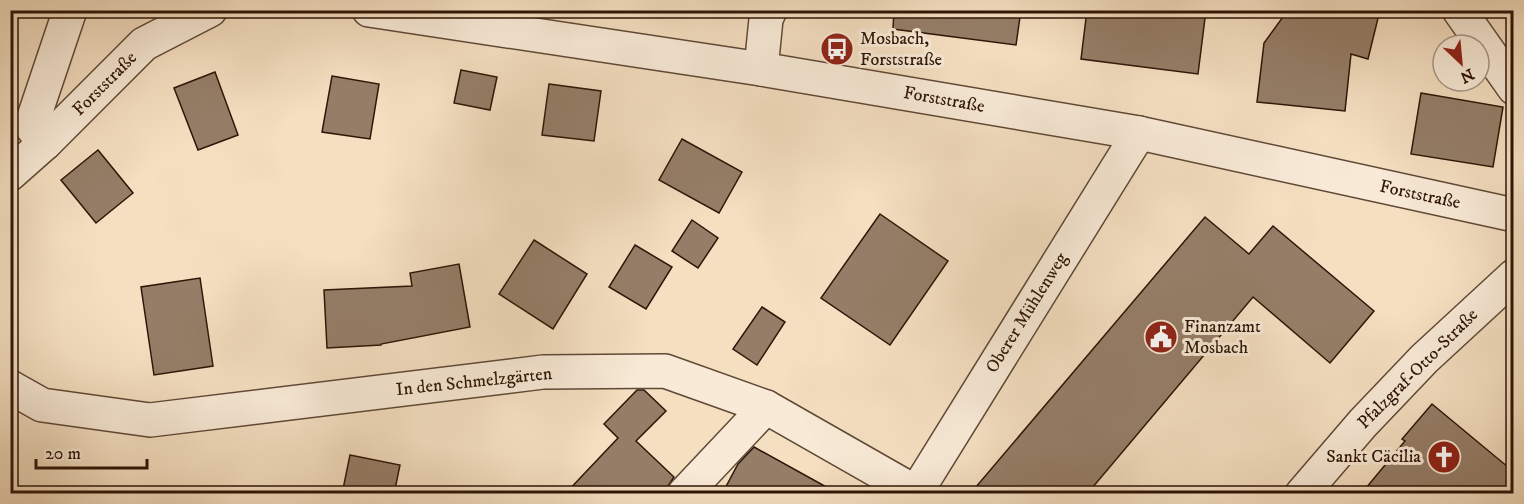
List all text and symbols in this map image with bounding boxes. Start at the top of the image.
place label: Mosbach, Forststraße [860,28,942,71]
bus stop icon: Mosbach, Forststraße [819,31,855,67]
north arrow [1431,33,1491,93]
street label: Forststraße [68,47,142,121]
text: N [1457,64,1477,87]
street label: Forststraße [902,82,986,118]
street label: Forststraße [1378,176,1462,214]
street label: Oberer Mühlenweg [981,249,1073,377]
street label: Pfalzgraf-Otto-Straße [1353,304,1483,434]
place label: Finanzamt Mosbach [1184,316,1261,359]
public building icon: Finanzamt Mosbach [1143,319,1179,355]
street label: In den Schmelzgärten [395,363,554,401]
scale bar [36,432,147,470]
church icon: Sankt Cäcilia [1426,439,1462,475]
text: 20 m [45,443,81,465]
place label: Sankt Cäcilia [1326,446,1421,468]

